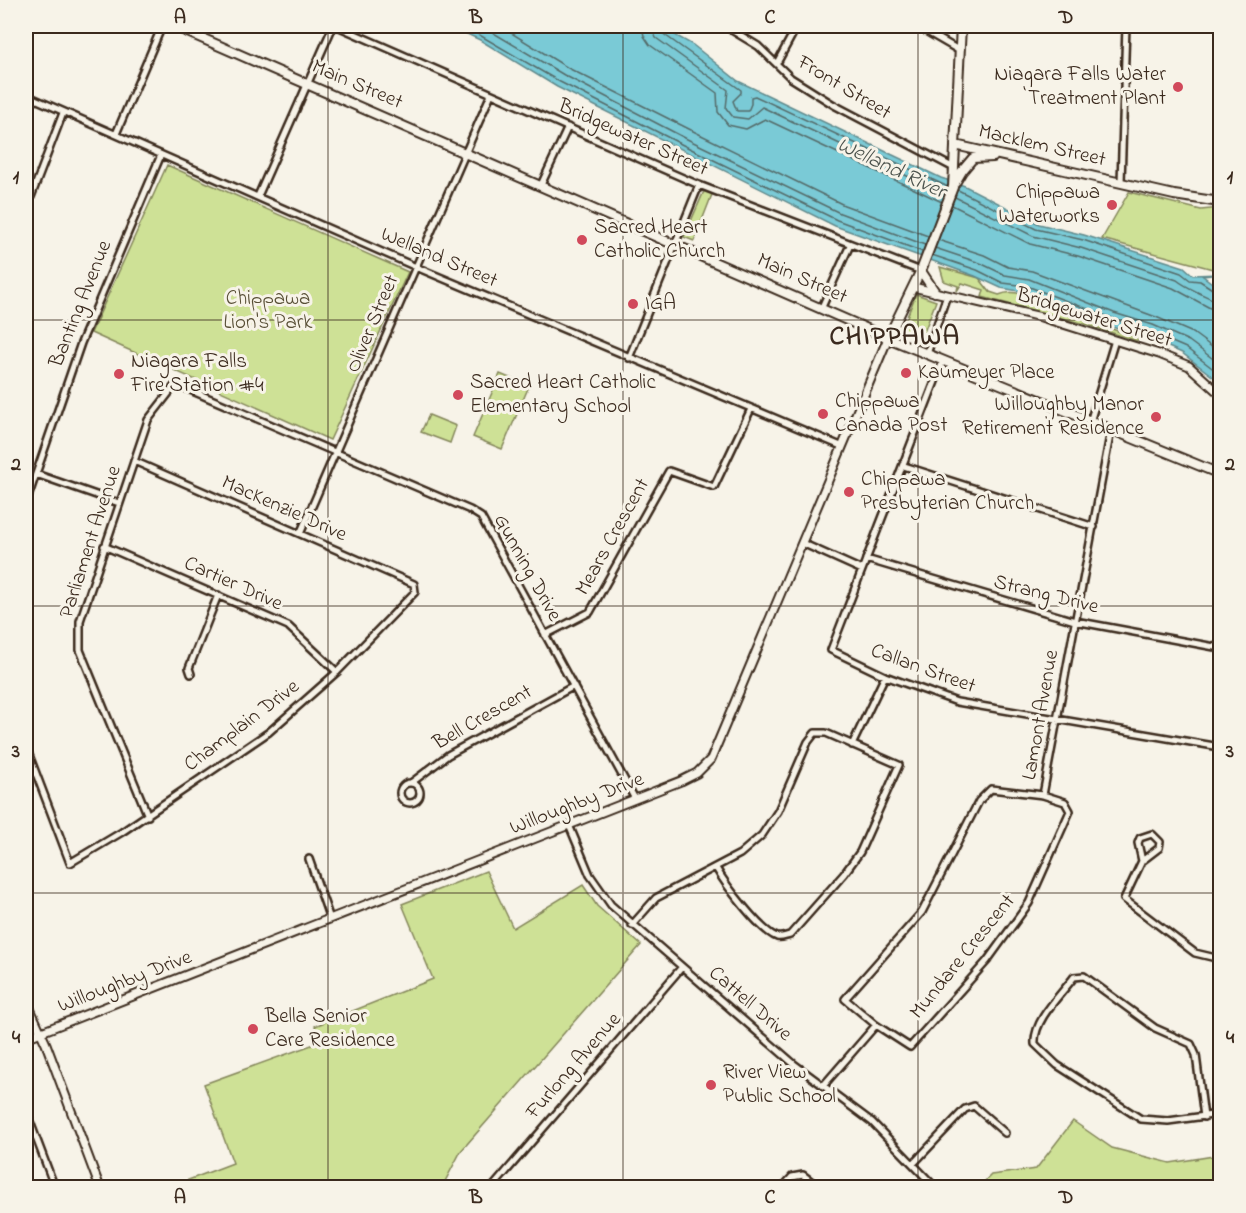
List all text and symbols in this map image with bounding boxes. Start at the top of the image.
text: A [174,4,186,33]
text: B [468,4,483,33]
text: C [765,4,776,33]
text: D [1058,4,1073,33]
street label: Front Street [790,48,897,128]
street label: Main Street [307,52,407,118]
place label: Niagara Falls Water Treatment Plant [994,60,1166,114]
marker: Niagara Falls Water Treatment Plant [1171,80,1185,94]
street label: Bridgewater Street [551,91,713,186]
street label: Macklem Street [975,117,1109,175]
water label: Welland River [831,130,954,210]
text: 1 [13,164,20,193]
text: 1 [1227,164,1234,193]
place label: Chippawa Waterworks [999,178,1100,232]
marker: Chippawa Waterworks [1105,198,1119,212]
place label: Sacred Heart Catholic Church [594,213,725,267]
street label: Welland Street [376,220,502,296]
marker: Sacred Heart Catholic Church [575,233,589,247]
street label: Banting Avenue [42,235,122,374]
street label: Main Street [752,246,852,312]
street label: Oliver Street [339,270,407,378]
street label: Bridgewater Street [1011,280,1176,358]
park label: Chippawa Lion's Park [224,284,313,338]
place label: IGA [645,289,676,319]
marker: IGA [626,297,640,311]
district label: CHIPPAWA [829,318,961,357]
place label: Niagara Falls Fire Station #4 [130,347,264,401]
place label: Kaumeyer Place [918,358,1055,390]
marker: Kaumeyer Place [899,366,913,380]
marker: Niagara Falls Fire Station #4 [112,367,126,381]
place label: Sacred Heart Catholic Elementary School [470,368,656,424]
place label: Chippawa Canada Post [835,387,948,441]
marker: Sacred Heart Catholic Elementary School [451,388,465,402]
place label: Willoughby Manor Retirement Residence [962,390,1145,444]
marker: Chippawa Canada Post [816,407,830,421]
marker: Willoughby Manor Retirement Residence [1149,410,1163,424]
text: 2 [10,451,21,480]
text: 2 [1224,451,1235,480]
street label: Parliament Avenue [52,461,130,622]
place label: Chippawa Presbyterian Church [861,465,1034,521]
street label: MacKenzie Drive [216,468,352,550]
street label: Mears Crescent [568,473,658,601]
marker: Chippawa Presbyterian Church [842,485,856,499]
street label: Gunning Drive [483,509,569,629]
street label: Cartier Drive [179,549,288,619]
street label: Strang Drive [990,567,1102,625]
street label: Callan Street [866,636,980,702]
street label: Lamont Avenue [1015,647,1067,782]
street label: Champlain Drive [178,672,307,780]
street label: Bell Crescent [427,677,538,759]
text: 3 [11,738,20,767]
text: 3 [1225,738,1234,767]
street label: Willoughby Drive [506,764,650,845]
street label: Mundare Crescent [903,888,1023,1026]
street label: Willoughby Drive [54,942,198,1023]
street label: Cattell Drive [701,959,799,1049]
place label: Bella Senior Care Residence [264,1002,395,1056]
street label: Furlong Avenue [518,1006,631,1128]
marker: Bella Senior Care Residence [246,1022,260,1036]
text: 4 [12,1024,21,1053]
text: 4 [1226,1024,1235,1053]
place label: River View Public School [723,1058,836,1112]
marker: River View Public School [704,1078,718,1092]
text: A [174,1184,186,1213]
text: B [468,1184,483,1213]
text: C [765,1184,776,1213]
text: D [1058,1184,1073,1213]

